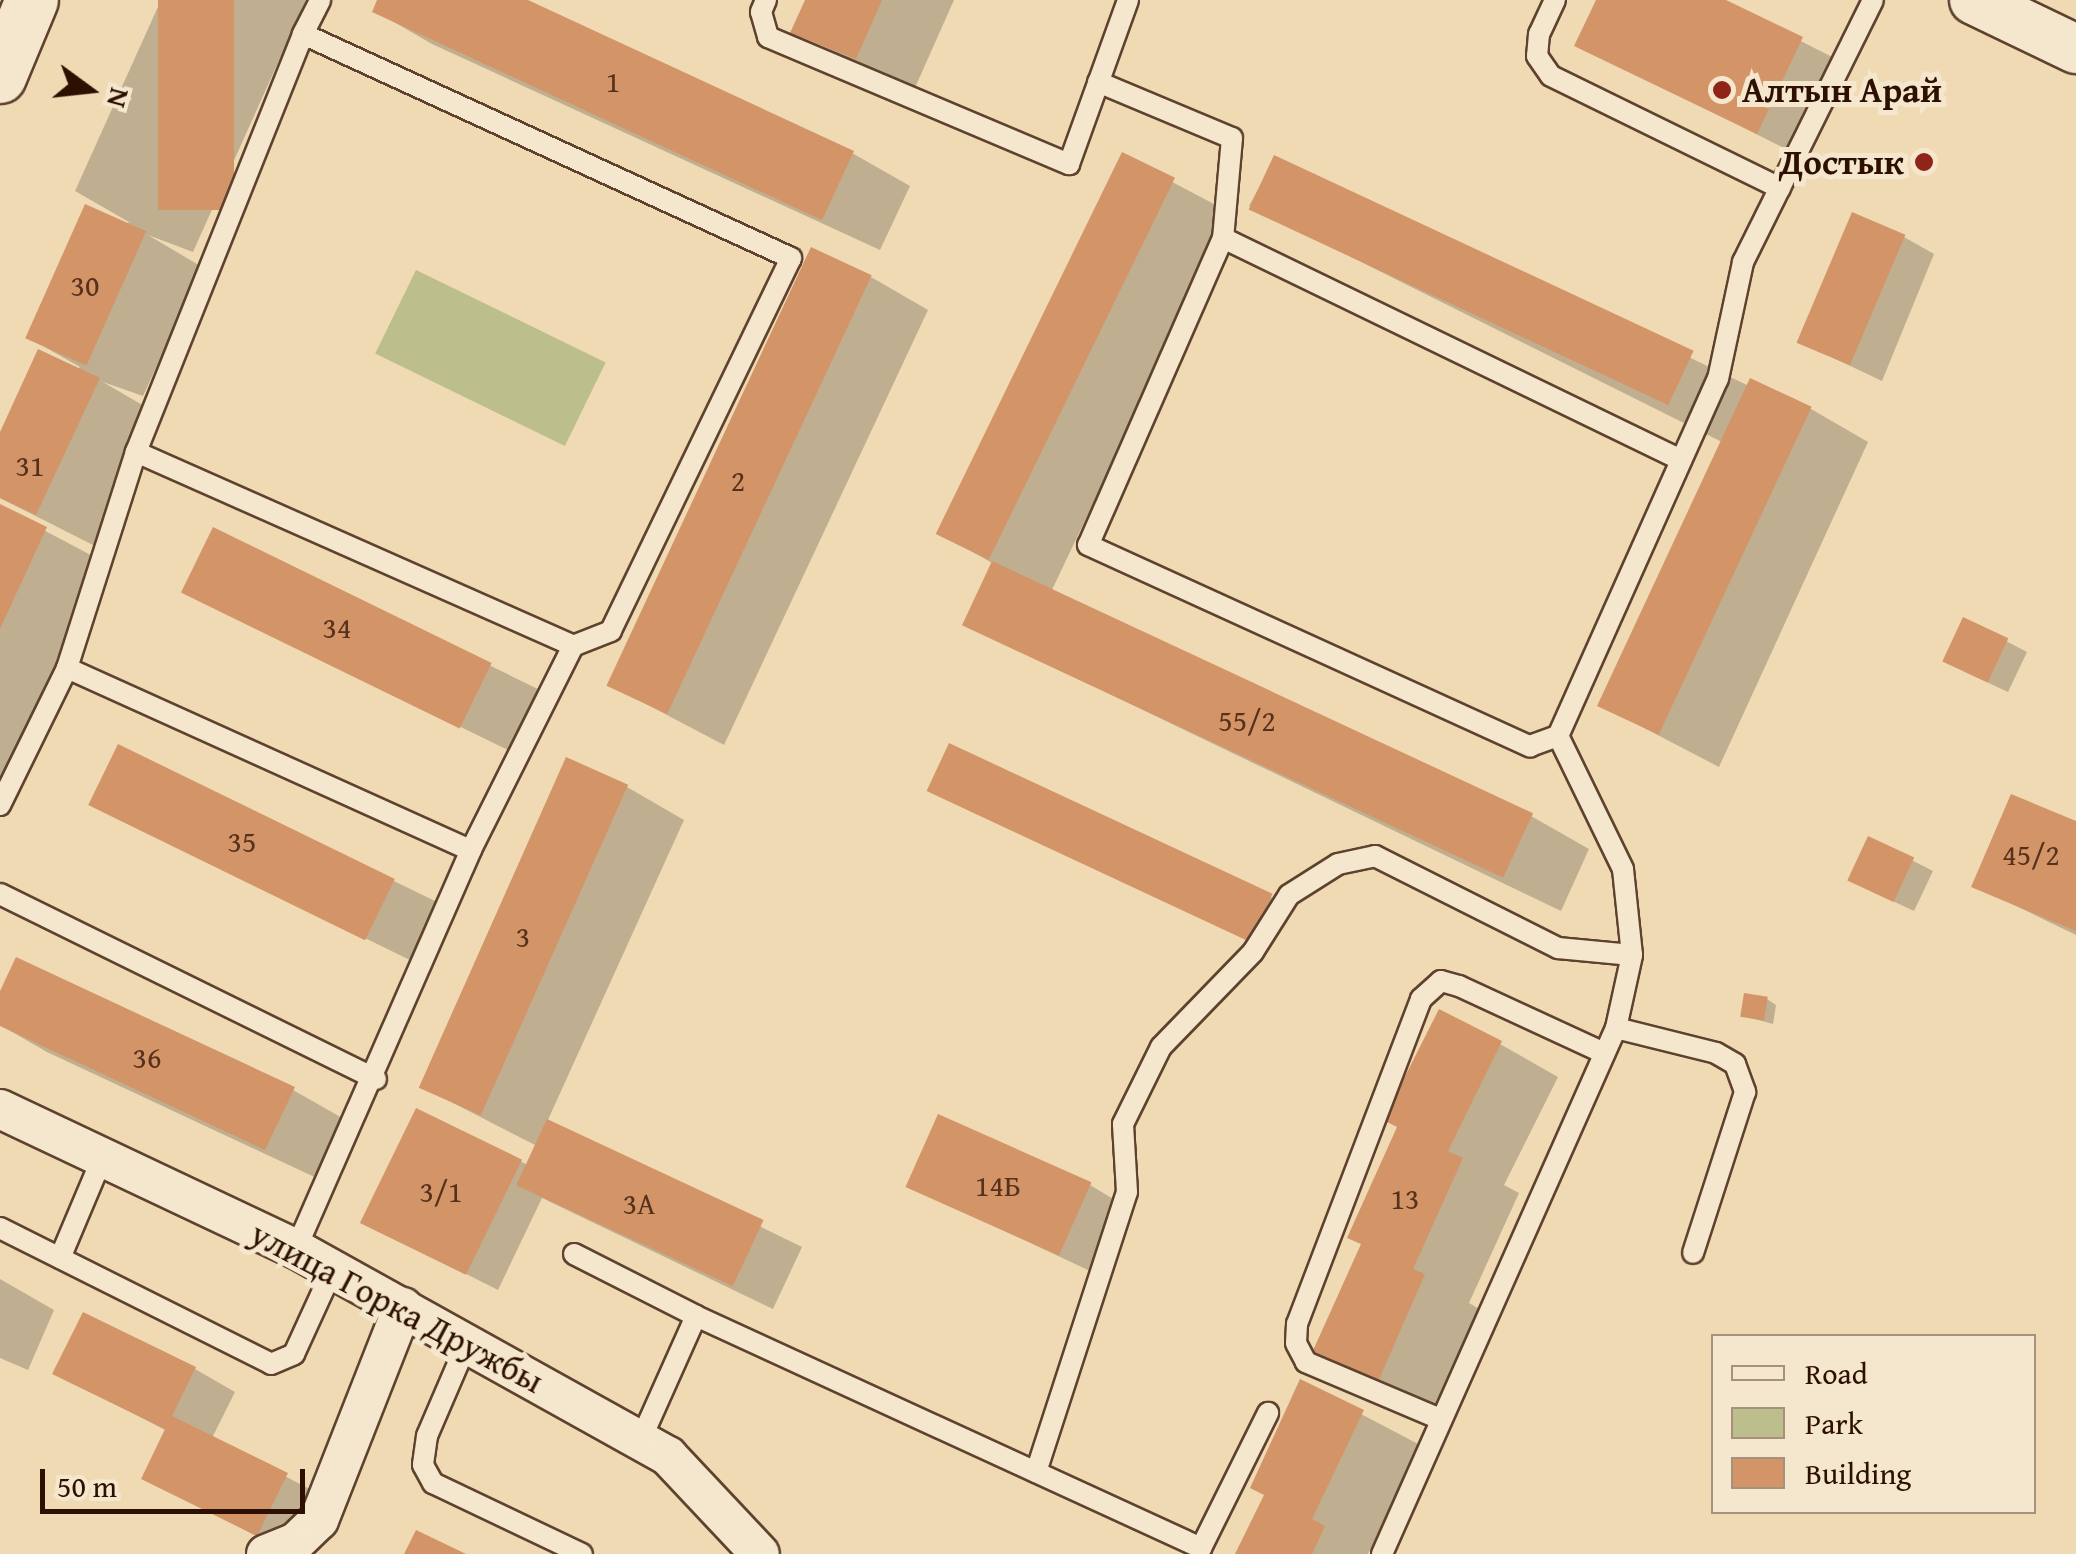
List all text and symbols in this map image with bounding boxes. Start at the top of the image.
north arrow [40,40,140,140]
house number: 1 [606,63,620,99]
place label: Алтын Арай [1742,69,1942,111]
marker: Алтын Арай [1711,79,1733,101]
text: N [97,84,142,112]
place label: Достык [1779,141,1904,183]
marker: Достык [1913,151,1935,173]
house number: 30 [71,267,99,303]
house number: 31 [16,447,44,483]
house number: 2 [731,462,745,498]
house number: 34 [323,609,351,645]
house number: 55/2 [1218,702,1276,738]
house number: 35 [228,823,256,859]
house number: 45/2 [2002,836,2060,872]
house number: 3 [516,918,530,954]
house number: 36 [133,1039,161,1075]
house number: 14Б [975,1167,1021,1203]
house number: 3/1 [419,1173,463,1209]
house number: 13 [1391,1180,1419,1216]
house number: 3А [623,1185,655,1221]
street label: улица Горка Дружбы [243,1212,551,1402]
legend [1711,1334,2036,1514]
text: Road [1805,1351,1868,1395]
text: Park [1805,1401,1863,1445]
scale bar [45,1449,310,1511]
text: Building [1805,1451,1911,1495]
text: 50 m [57,1464,117,1508]

